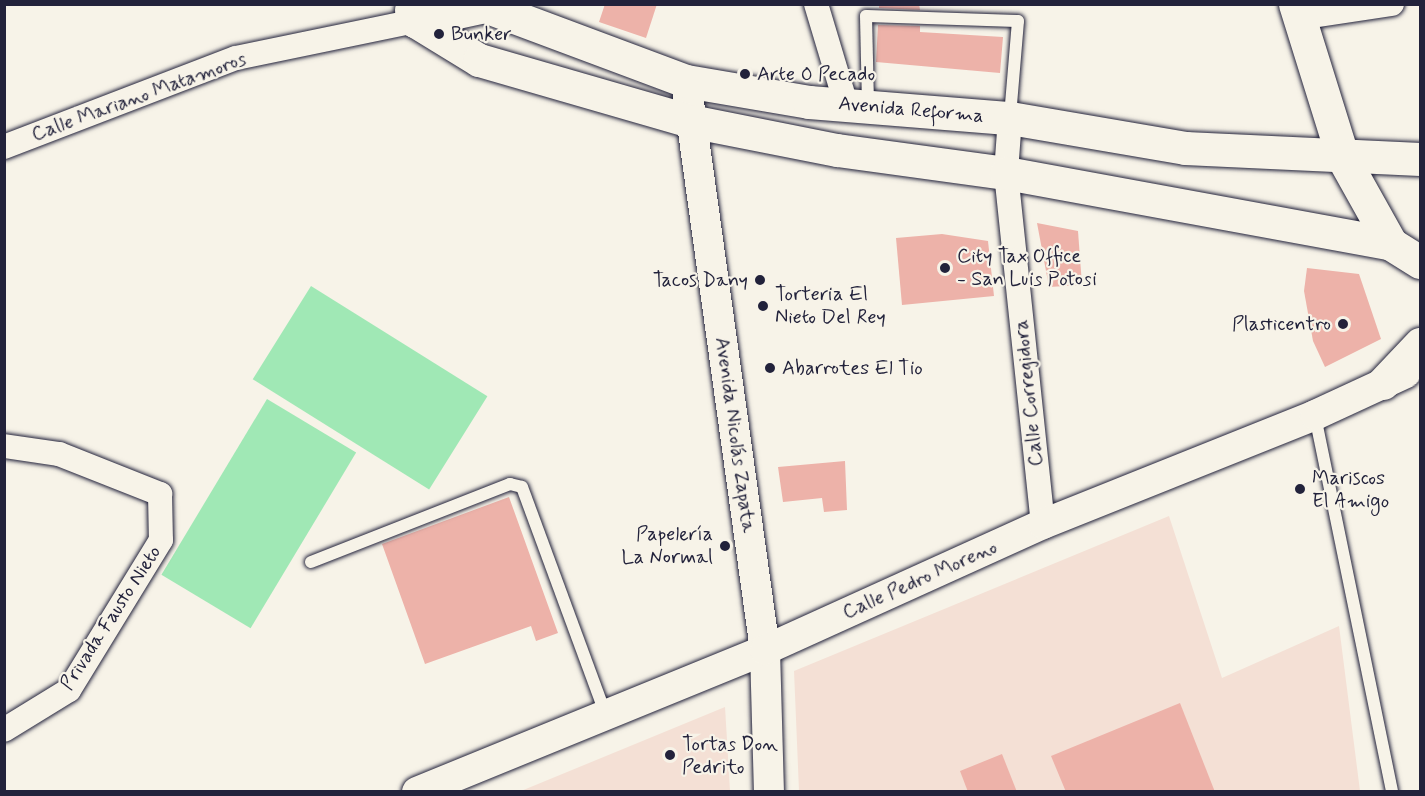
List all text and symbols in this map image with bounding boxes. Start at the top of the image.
place label: Bunker [451,22,512,46]
marker: Bunker [432,27,446,41]
street label: Calle Mariano Matamoros [28,47,250,147]
place label: Arte O Pecado [757,62,876,86]
marker: Arte O Pecado [738,67,752,81]
street label: Avenida Reforma [837,92,985,128]
place label: City Tax Office - San Luis Potosi [957,244,1093,291]
marker: City Tax Office - San Luis Potosi [938,261,952,275]
place label: Tacos Dany [654,268,748,292]
marker: Tacos Dany [753,273,767,287]
place label: Torteria El Nieto Del Rey [775,282,886,329]
marker: Torteria El Nieto Del Rey [756,299,770,313]
place label: Plasticentro [1232,312,1331,336]
marker: Plasticentro [1336,317,1350,331]
street label: Calle Corregidora [1009,318,1049,468]
street label: Avenida Nicolás Zapata [709,335,761,535]
place label: Abarrotes El Tio [782,356,918,380]
marker: Abarrotes El Tio [763,361,777,375]
place label: Mariscos El Amigo [1312,466,1385,513]
marker: Mariscos El Amigo [1293,482,1307,496]
place label: Papelería La Normal [619,522,713,569]
street label: Calle Pedro Moreno [839,535,1001,625]
marker: Papelería La Normal [718,539,732,553]
street label: Privada Fausto Nieto [56,542,166,694]
place label: Tortas Don Pedrito [682,732,775,779]
marker: Tortas Don Pedrito [663,748,677,762]

